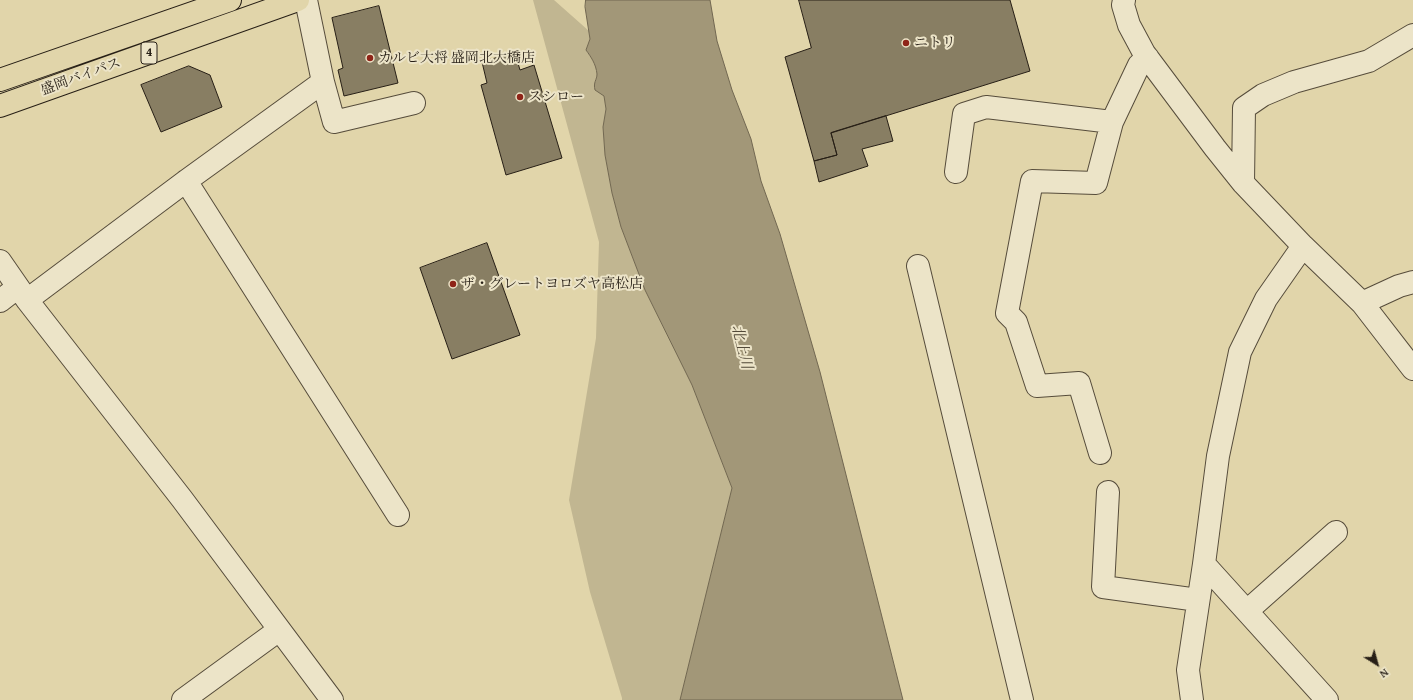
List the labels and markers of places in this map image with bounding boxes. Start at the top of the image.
place label: ニトリ [914,35,956,51]
marker: ニトリ [901,38,911,48]
place label: カルビ大将 盛岡北大橋店 [378,50,535,66]
marker: カルビ大将 盛岡北大橋店 [365,53,375,63]
place label: スシロー [528,89,584,105]
marker: スシロー [515,92,525,102]
place label: ザ・グレートヨロズヤ高松店 [461,276,643,292]
marker: ザ・グレートヨロズヤ高松店 [448,279,458,289]

